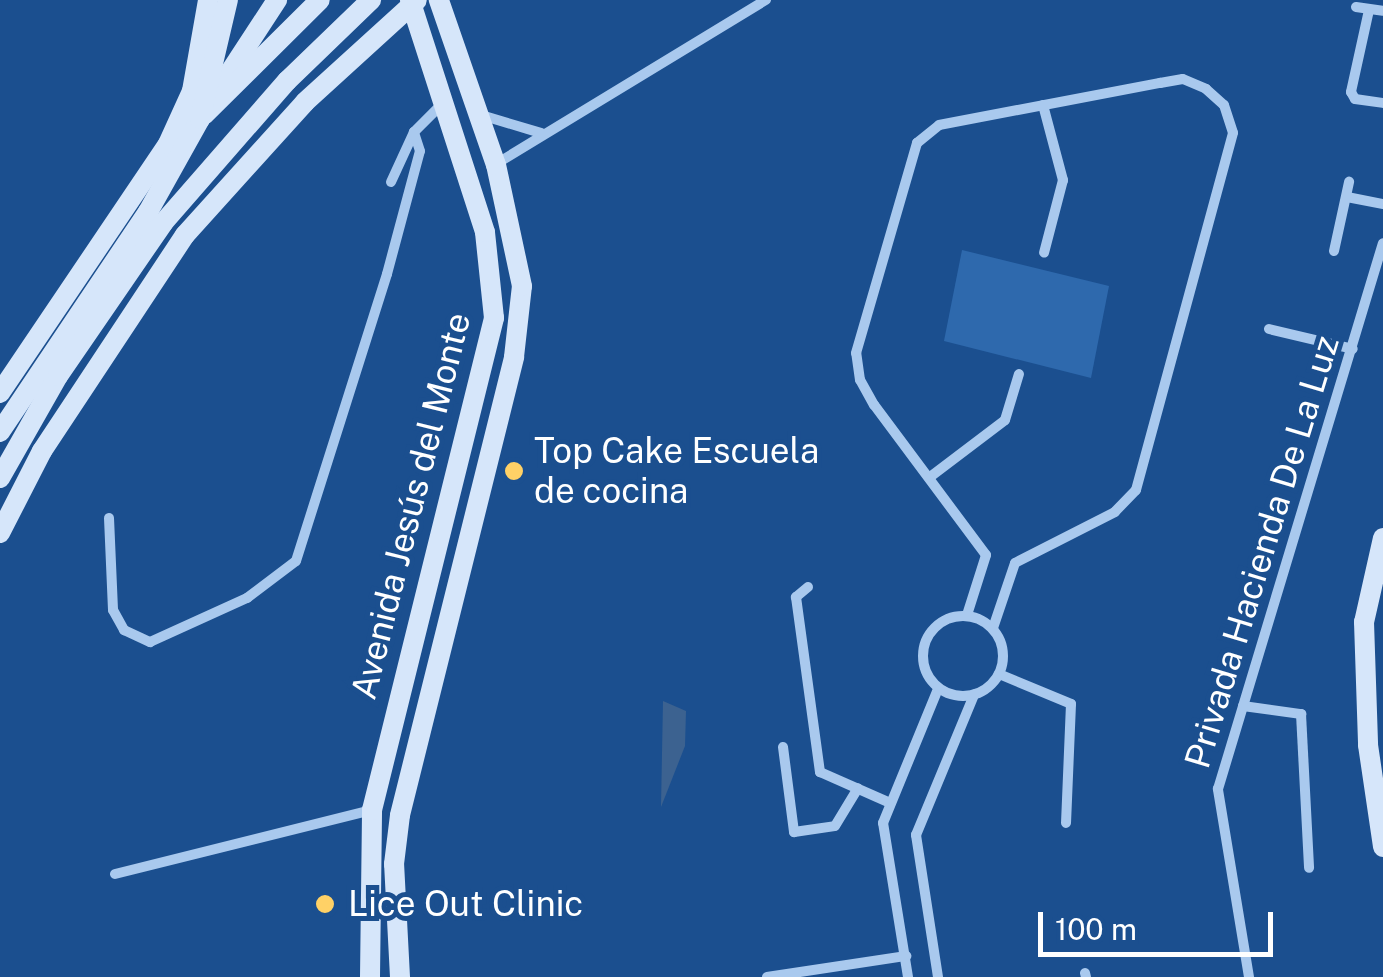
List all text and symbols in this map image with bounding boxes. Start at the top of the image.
street label: Avenida Jesús del Monte [343,308,479,704]
street label: Privada Hacienda De La Luz [1176,331,1348,773]
place label: Top Cake Escuela de cocina [534,430,820,512]
marker: Top Cake Escuela de cocina [503,460,525,482]
place label: Lice Out Clinic [348,883,584,925]
marker: Lice Out Clinic [312,891,338,917]
scale bar [1043,892,1278,954]
text: 100 m [1055,911,1137,947]

